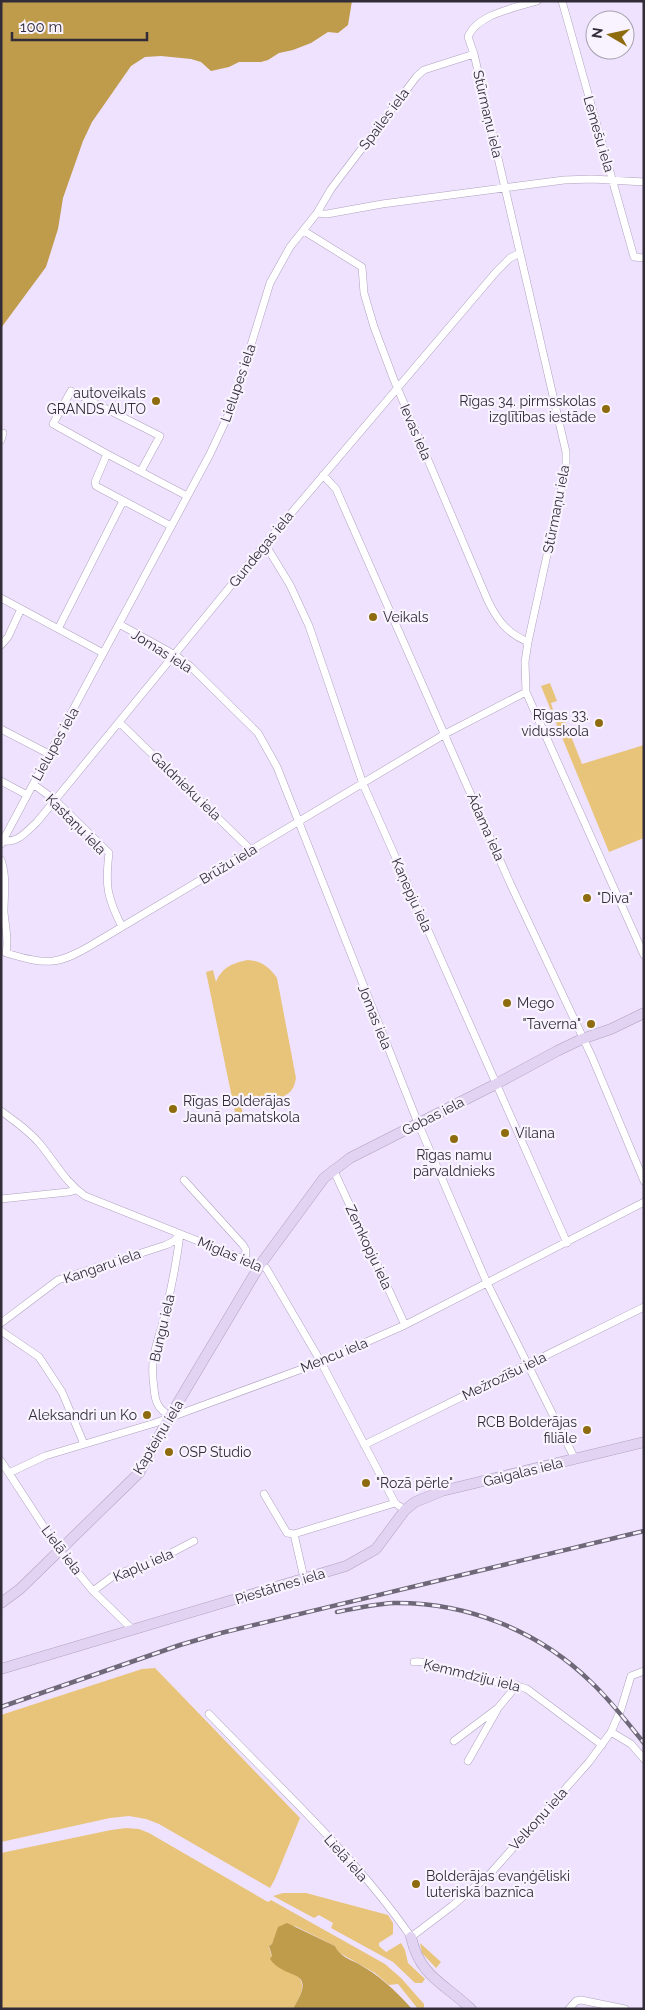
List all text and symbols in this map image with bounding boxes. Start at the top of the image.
scale bar [12,10,148,42]
north arrow [585,10,635,60]
text: 100 m [20,18,62,36]
text: N [588,26,606,39]
street label: Stūrmaņu iela [470,69,506,159]
street label: Spailes iela [356,85,412,153]
street label: Lemešu iela [580,94,618,174]
street label: Lielupes iela [217,342,259,424]
place label: autoveikals GRANDS AUTO [47,385,146,417]
place label: Rīgas 34. pirmsskolas izglītības iestāde [459,393,596,425]
marker: autoveikals GRANDS AUTO [150,395,162,407]
street label: Ievas iela [397,402,435,462]
marker: Rīgas 34. pirmsskolas izglītības iestāde [600,403,612,415]
street label: Stūrmaņu iela [540,464,572,554]
street label: Gundegas iela [226,508,296,590]
place label: Veikals [383,609,429,625]
marker: Veikals [367,611,379,623]
street label: Jomas iela [129,626,195,676]
street label: Lielupes iela [28,705,82,783]
place label: Rīgas 33. vidusskola [521,707,589,739]
marker: Rīgas 33. vidusskola [593,717,605,729]
street label: Galdnieku iela [147,748,225,824]
street label: Ādama iela [464,790,509,863]
street label: Kastaņu iela [43,791,109,857]
street label: Brūžu iela [196,841,260,887]
street label: Kaņepju iela [389,855,435,935]
place label: "Diva" [597,890,633,906]
marker: "Diva" [581,892,593,904]
street label: Jomas iela [355,982,395,1052]
place label: Mego [517,995,554,1011]
marker: Mego [501,997,513,1009]
place label: "Taverna" [522,1016,581,1032]
marker: "Taverna" [585,1018,597,1030]
place label: Rīgas Bolderājas Jaunā pamatskola [183,1093,300,1125]
street label: Gobas iela [399,1094,467,1138]
marker: Rīgas Bolderājas Jaunā pamatskola [167,1103,179,1115]
place label: Vilana [515,1125,555,1141]
marker: Vilana [499,1127,511,1139]
marker: Rīgas namu pārvaldnieks [448,1133,460,1145]
place label: Rīgas namu pārvaldnieks [413,1147,495,1179]
street label: Zemkopju iela [342,1202,396,1292]
street label: Miglas iela [195,1233,265,1275]
street label: Kangaru iela [61,1245,143,1287]
street label: Bungu iela [146,1293,178,1363]
street label: Mencu iela [298,1334,370,1376]
street label: Mežrozīšu iela [459,1349,549,1403]
street label: Kapteiņu iela [130,1397,186,1477]
place label: Aleksandri un Ko [28,1407,137,1423]
marker: Aleksandri un Ko [141,1409,153,1421]
place label: RCB Bolderājas filiāle [477,1414,577,1446]
marker: RCB Bolderājas filiāle [581,1424,593,1436]
place label: OSP Studio [179,1444,251,1460]
marker: OSP Studio [163,1446,175,1458]
street label: Gaigalas iela [482,1454,564,1490]
place label: "Rozā pērle" [376,1475,453,1491]
marker: "Rozā pērle" [360,1477,372,1489]
street label: Lielā iela [38,1522,86,1578]
street label: Kapļu iela [111,1545,175,1585]
street label: Piestātnes iela [233,1565,327,1607]
street label: Ķemmdziju iela [422,1655,522,1695]
street label: Velkoņu iela [506,1784,570,1854]
street label: Lielā iela [321,1831,371,1885]
place label: Bolderājas evaņģēliski luteriskā baznīca [426,1868,570,1900]
marker: Bolderājas evaņģēliski luteriskā baznīca [410,1878,422,1890]

